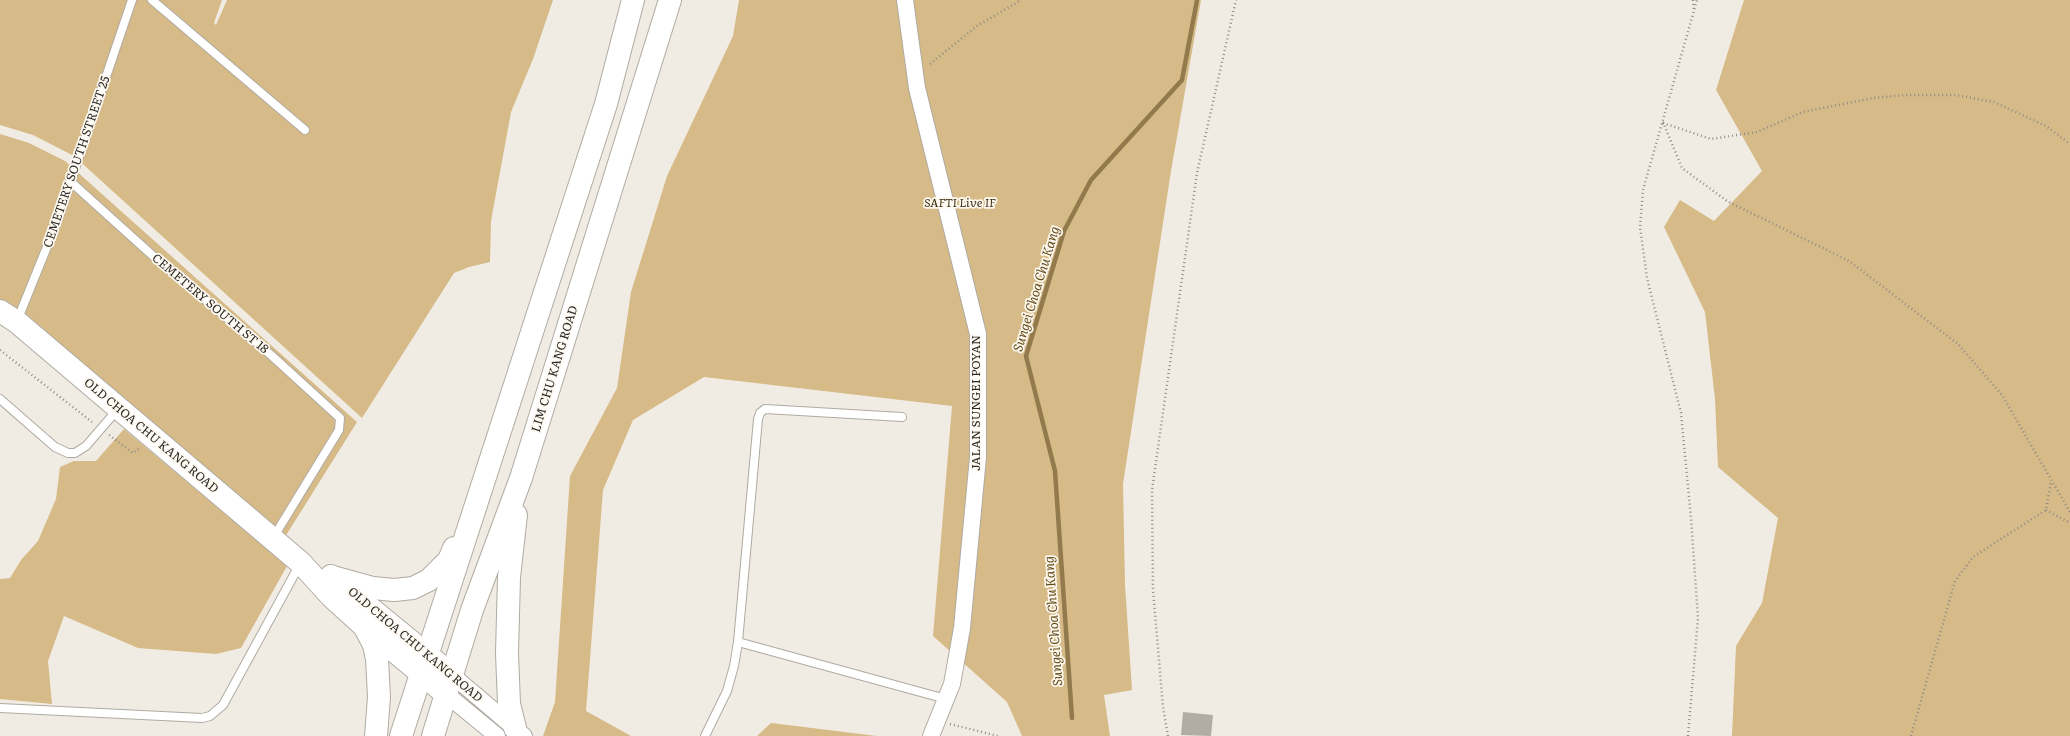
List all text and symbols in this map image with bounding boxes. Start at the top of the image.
street label: CEMETERY SOUTH STREET 25 [41,74,113,250]
park label: SAFTI Live IF [924,196,996,210]
water label: Sungei Choa Chu Kang [1010,224,1064,354]
street label: CEMETERY SOUTH ST 18 [149,251,271,357]
street label: LIM CHU KANG ROAD [529,304,581,434]
street label: JALAN SUNGEI POYAN [969,335,983,471]
street label: OLD CHOA CHU KANG ROAD [81,375,221,497]
water label: Sungei Choa Chu Kang [1042,555,1066,687]
street label: OLD CHOA CHU KANG ROAD [345,584,485,706]

